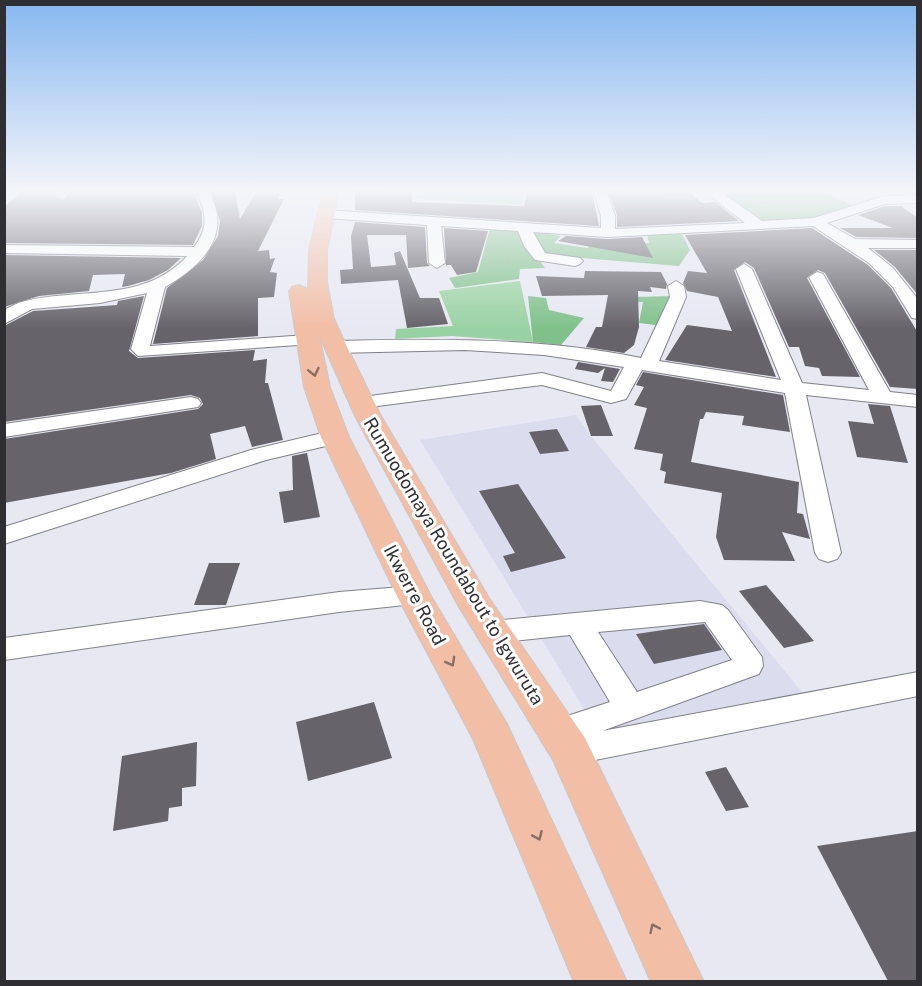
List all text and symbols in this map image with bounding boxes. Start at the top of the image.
one-way arrow [307,367,320,377]
street label: Rumuodomaya Roundabout to Igwuruta [360,414,548,708]
street label: Ikwerre Road [380,541,450,649]
one-way arrow [444,656,455,666]
one-way arrow [530,830,542,841]
one-way arrow [649,924,661,935]

